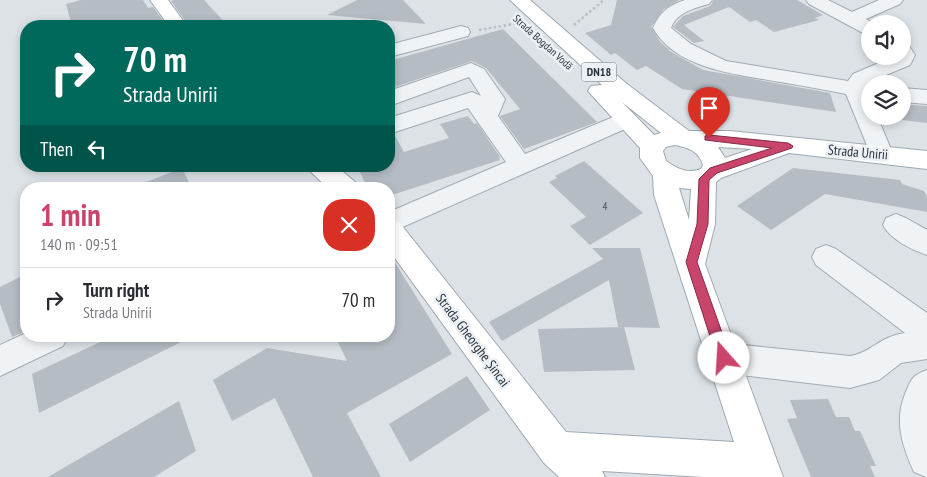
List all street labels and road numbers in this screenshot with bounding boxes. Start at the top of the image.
street label: Strada Bogdan Vodă [510,11,576,73]
road number: DN18 [582,62,616,82]
street label: Strada Unirii [827,140,889,164]
street label: Strada Gheorghe Șincai [432,290,514,390]

